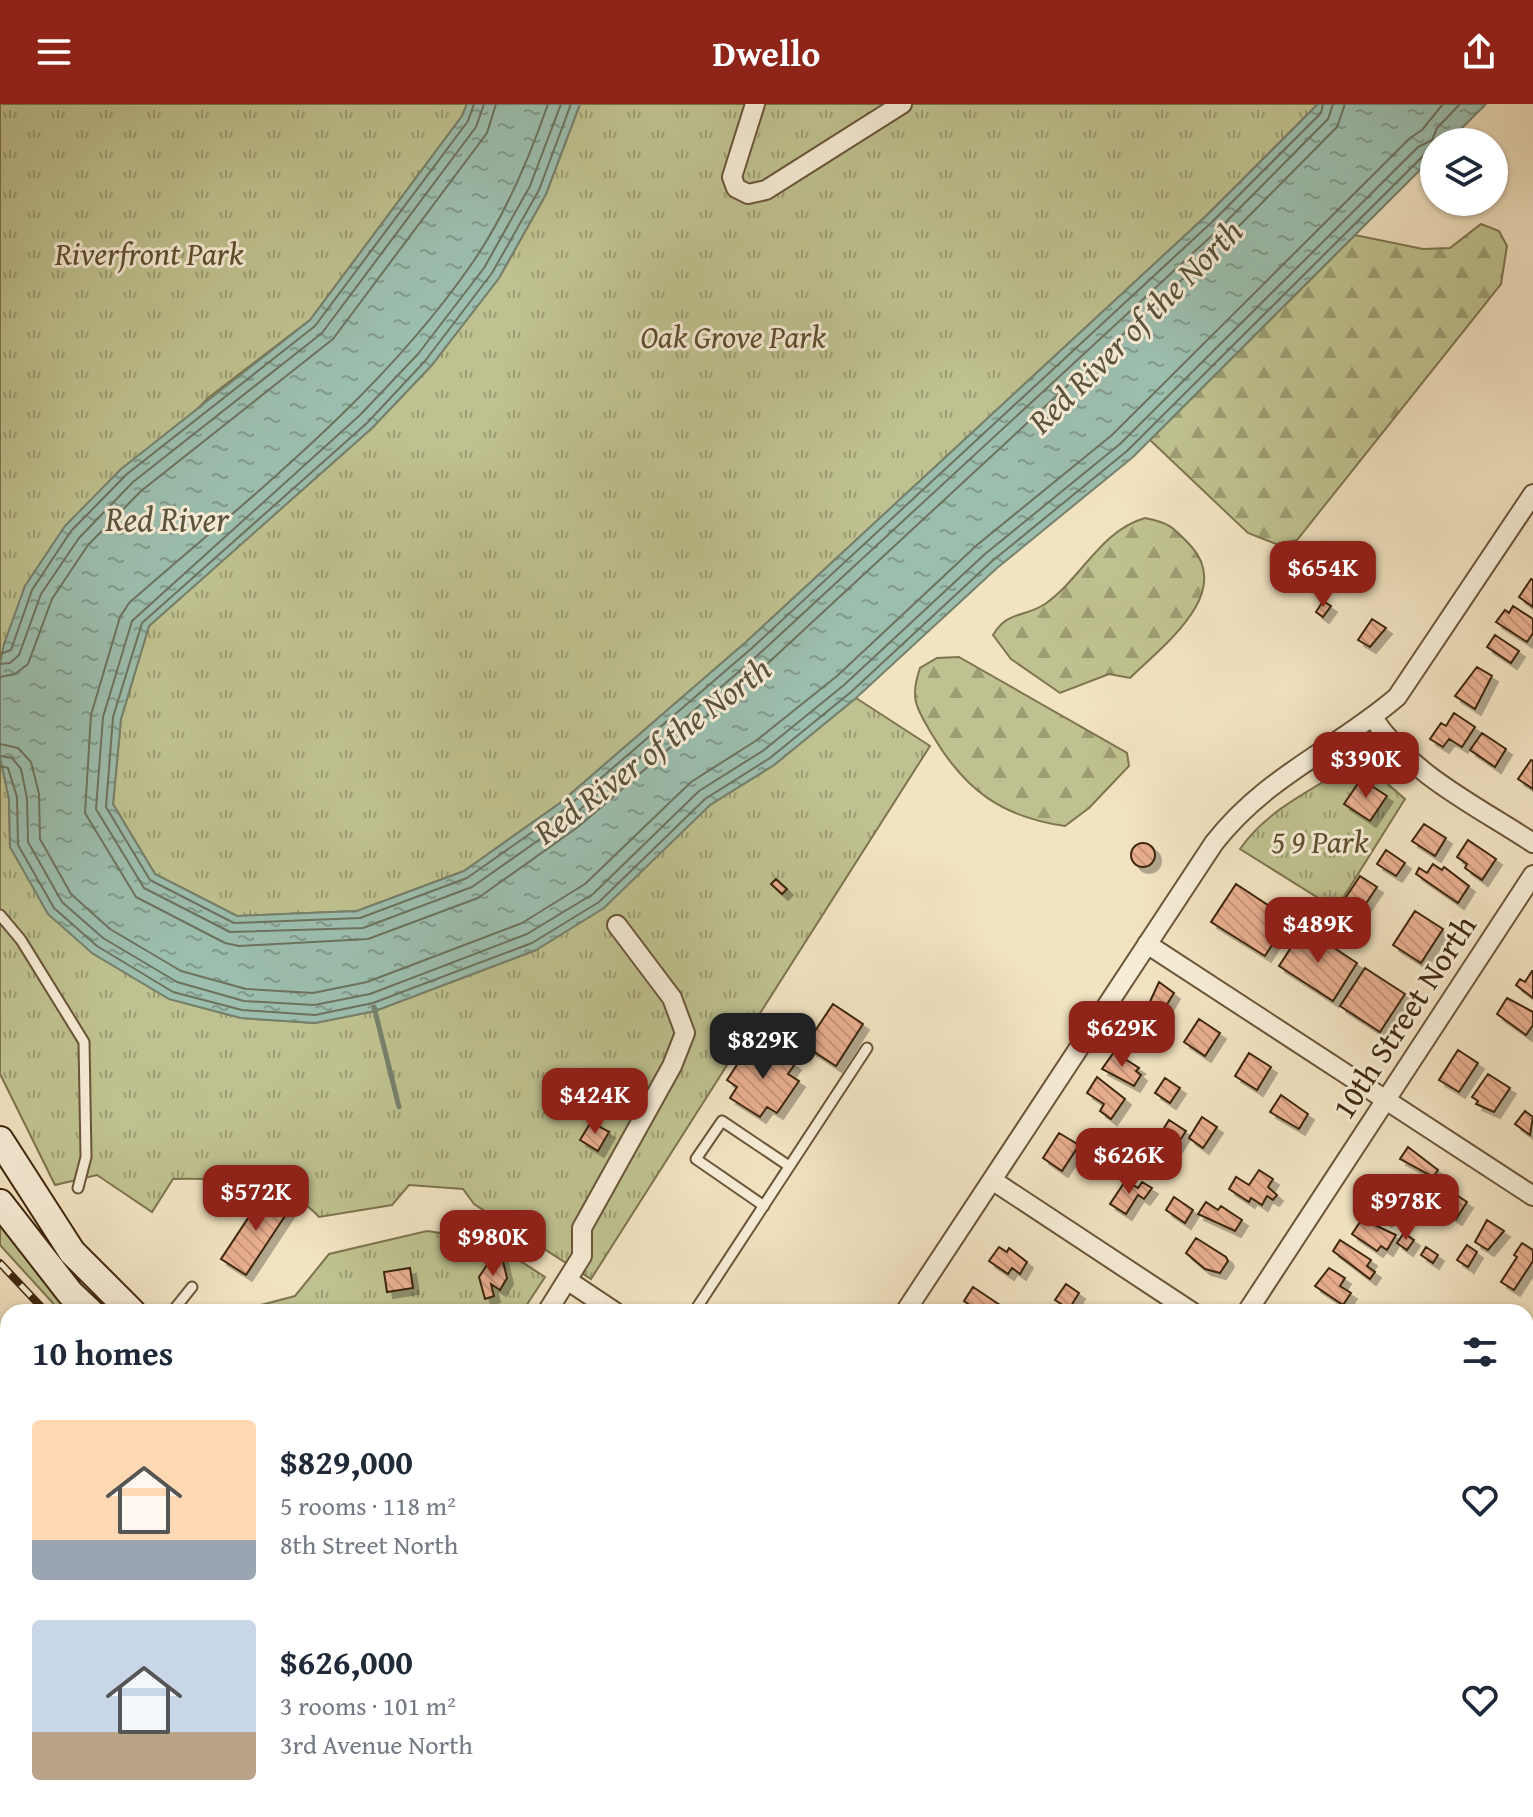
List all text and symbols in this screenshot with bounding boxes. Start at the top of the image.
text: Dwello [713,26,820,79]
icon: menu [32,30,76,74]
icon: share [1457,30,1501,74]
map controls [1420,128,1508,216]
button: layers [1420,128,1508,216]
water label: Red River of the North [1015,207,1253,445]
park label: Riverfront Park [54,230,244,277]
park label: Oak Grove Park [640,313,826,360]
water label: Red River [104,494,230,543]
pin: $654K [1267,541,1379,609]
text: $654K [1288,547,1358,586]
water label: Red River of the North [522,644,781,856]
pin: $390K [1310,732,1422,800]
text: $390K [1331,738,1401,777]
park label: 5 9 Park [1272,818,1369,865]
pin: $489K [1262,897,1374,965]
text: $489K [1283,903,1353,942]
street label: 10th Street North [1320,905,1487,1128]
pin: $629K [1066,1001,1178,1069]
text: $629K [1087,1007,1157,1046]
pin: $829K [707,1013,819,1081]
text: $829K [728,1019,798,1058]
pin: $424K [539,1068,651,1136]
text: $424K [560,1074,630,1113]
pin: $626K [1073,1128,1185,1196]
text: $626K [1094,1134,1164,1173]
pin: $572K [200,1165,312,1233]
text: $572K [221,1171,291,1210]
pin: $978K [1350,1174,1462,1242]
text: $978K [1371,1180,1441,1219]
pin: $980K [437,1210,549,1278]
text: $980K [458,1216,528,1255]
text: 10 homes [32,1328,173,1377]
icon: filters [1458,1330,1502,1374]
text: $829,000 [280,1437,413,1486]
icon: home [96,1452,192,1548]
icon: heart [1458,1478,1502,1522]
text: 5 rooms · 118 m² [280,1486,456,1525]
text: 8th Street North [280,1525,458,1564]
text: $626,000 [280,1637,413,1686]
icon: home [96,1652,192,1748]
icon: heart [1458,1678,1502,1722]
text: 3 rooms · 101 m² [280,1686,456,1725]
text: 3rd Avenue North [280,1725,473,1764]

